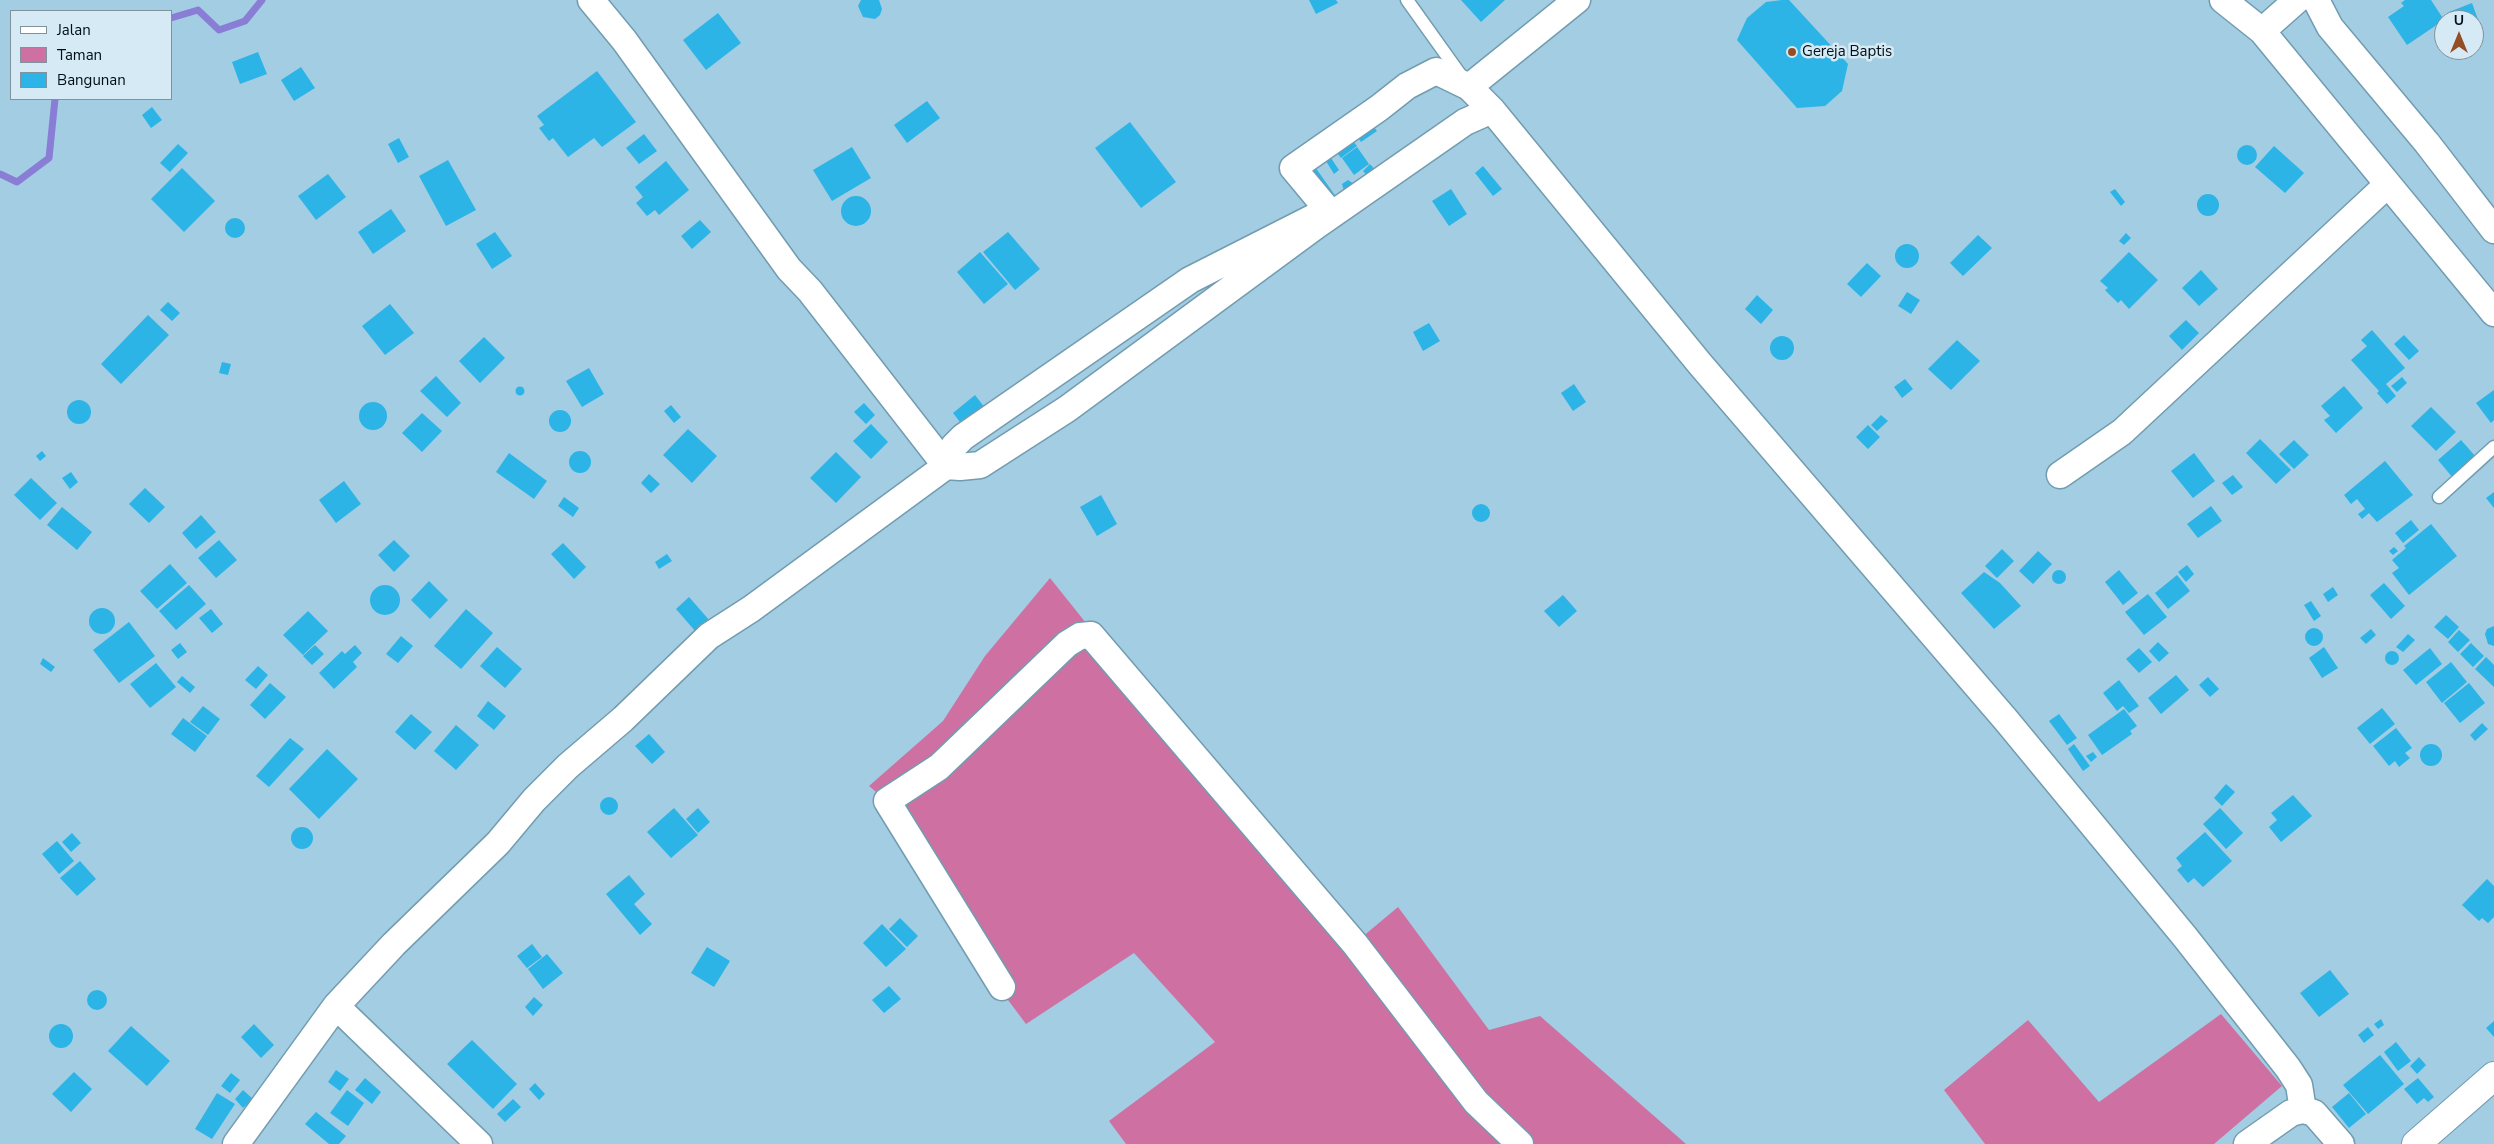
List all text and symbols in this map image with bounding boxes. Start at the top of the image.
legend [10,10,172,100]
north arrow [2434,10,2484,60]
text: U [2454,11,2464,30]
text: Jalan [57,20,91,40]
place label: Gereja Baptis [1802,43,1892,61]
text: Taman [57,45,102,65]
marker: Gereja Baptis [1786,46,1798,58]
text: Bangunan [57,70,126,90]

